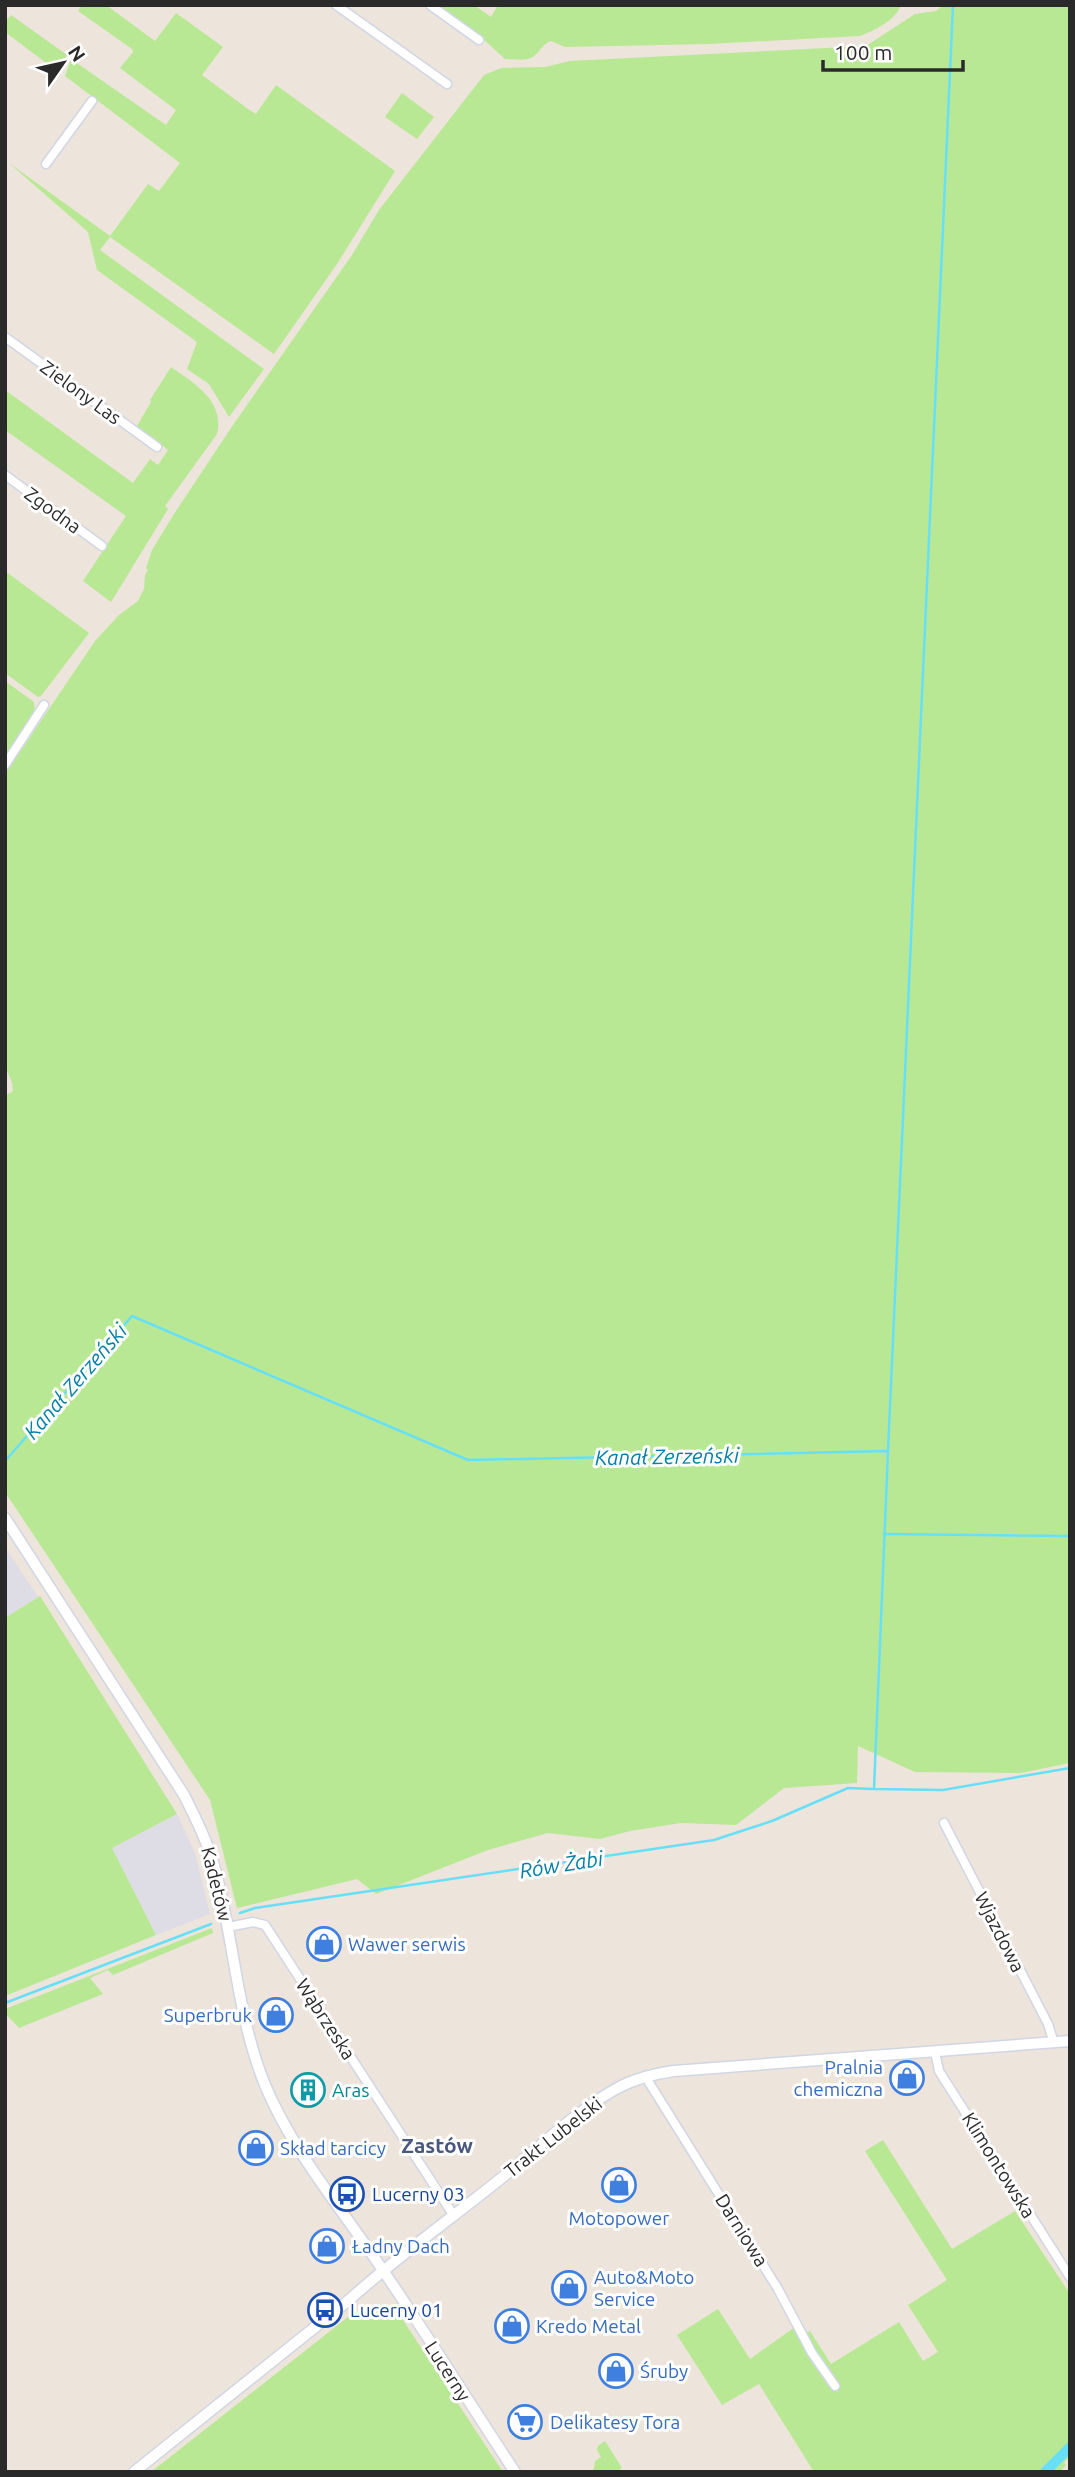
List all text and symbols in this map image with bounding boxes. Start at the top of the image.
north arrow [28,28,98,98]
scale bar [823,28,963,72]
text: 100 m [834,40,892,64]
text: N [64,41,90,66]
street label: Zielony Las [36,355,126,429]
street label: Zgodna [21,482,85,538]
water label: Kanał Zerzeński [19,1318,132,1443]
water label: Kanał Zerzeński [595,1443,740,1469]
street label: Kadetów [197,1844,237,1924]
water label: Rów Żabi [518,1845,605,1882]
street label: Wjazdowa [970,1888,1030,1976]
shop icon: Wawer serwis [305,1925,343,1963]
place label: Wawer serwis [348,1933,466,1955]
street label: Wąbrzeska [292,1974,360,2064]
shop icon: Superbruk [257,1996,295,2034]
place label: Superbruk [164,2004,252,2026]
place label: Pralnia chemiczna [794,2056,883,2100]
shop icon: Pralnia chemiczna [888,2059,926,2097]
building icon: Aras [289,2071,327,2109]
place label: Aras [332,2079,370,2101]
street label: Trakt Lubelski [500,2092,606,2182]
street label: Klimontowska [958,2108,1040,2222]
shop icon: Skład tarcicy [237,2129,275,2167]
district label: Zastów [401,2133,473,2157]
place label: Skład tarcicy [280,2137,386,2159]
shop icon: Motopower [600,2166,638,2204]
bus stop icon: Lucerny 03 [328,2175,366,2213]
place label: Lucerny 03 [372,2183,465,2205]
street label: Darniowa [711,2190,773,2270]
place label: Motopower [569,2207,669,2229]
shop icon: Ładny Dach [308,2227,346,2265]
place label: Ładny Dach [352,2235,450,2257]
place label: Auto&Moto Service [594,2266,694,2310]
shop icon: Auto&Moto Service [550,2269,588,2307]
bus stop icon: Lucerny 01 [306,2291,344,2329]
place label: Lucerny 01 [350,2299,443,2321]
shop icon: Kredo Metal [493,2307,531,2345]
place label: Kredo Metal [536,2315,641,2337]
street label: Lucerny [421,2337,475,2405]
shop icon: Śruby [597,2352,635,2390]
place label: Śruby [640,2360,688,2382]
supermarket icon: Delikatesy Tora [506,2403,544,2441]
place label: Delikatesy Tora [550,2411,680,2433]

